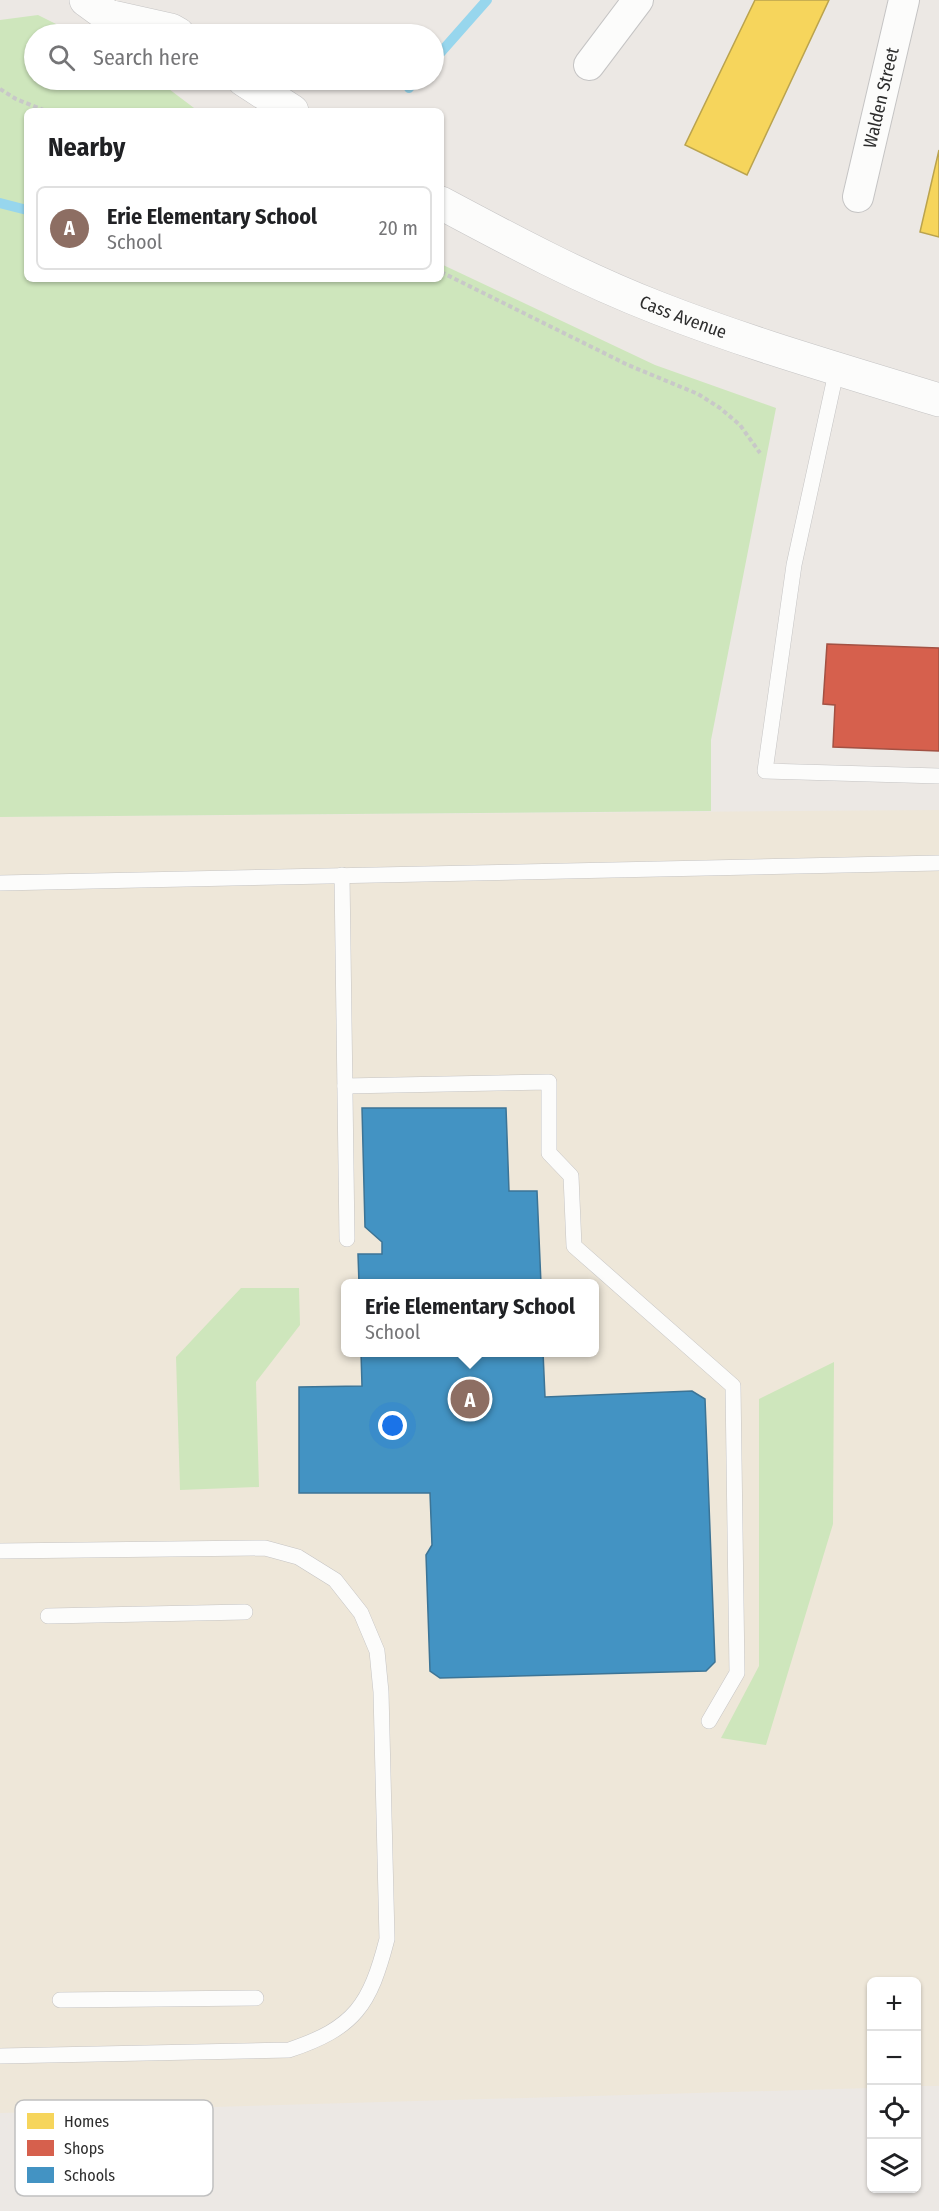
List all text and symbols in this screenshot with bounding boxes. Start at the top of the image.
search box [24,24,444,90]
icon: search [45,41,78,74]
text: Search here [93,44,199,71]
street label: Walden Street [859,45,904,150]
text: Nearby [48,132,125,163]
text: Erie Elementary School [107,203,317,230]
text: A [64,216,75,240]
text: 20 m [379,216,418,240]
text: School [107,230,162,254]
street label: Cass Avenue [636,291,730,343]
popup [341,1279,599,1357]
text: Erie Elementary School [365,1293,575,1320]
text: School [365,1320,420,1344]
pin: A [450,1376,490,1422]
your location [378,1411,407,1440]
map controls [867,1977,921,2193]
button: + [867,1977,921,2031]
button: − [867,2031,921,2085]
button: locate [867,2085,921,2139]
legend [15,2100,213,2196]
text: Homes [64,2112,109,2131]
text: Shops [64,2139,104,2158]
button: layers [867,2139,921,2193]
text: Schools [64,2166,115,2185]

